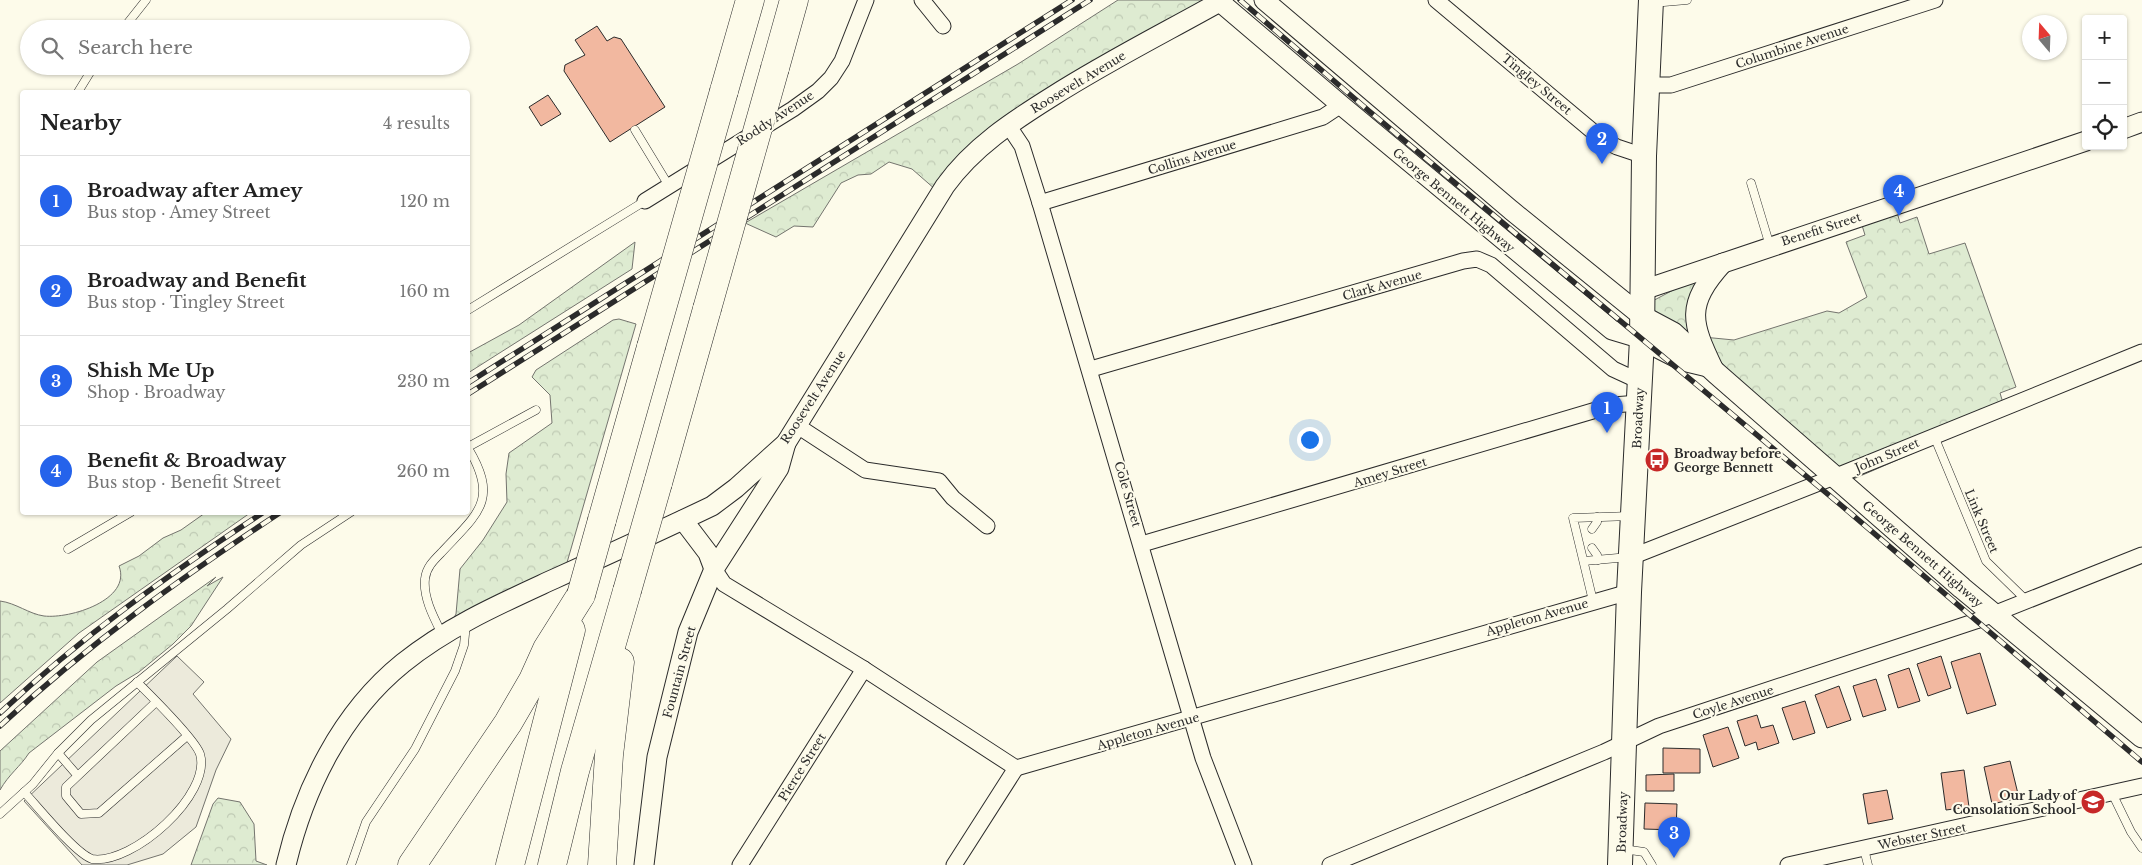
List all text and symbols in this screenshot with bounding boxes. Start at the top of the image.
north arrow [2022,15,2067,60]
map controls [2082,15,2127,150]
button: + [2082,15,2127,60]
search box [20,20,470,75]
street label: Columbine Avenue [1734,21,1851,71]
icon: search [38,34,66,62]
text: Search here [78,36,193,59]
street label: Roosevelt Avenue [1028,48,1128,116]
street label: Tingley Street [1499,51,1575,118]
button: − [2082,60,2127,105]
street label: Roddy Avenue [733,87,817,149]
button: locate [2082,105,2127,150]
text: Nearby [40,110,121,136]
text: 4 results [383,113,450,133]
pin: 2 [1586,123,1618,164]
street label: Collins Avenue [1146,136,1238,178]
street label: George Bennett Highway [1390,144,1518,256]
pin: 4 [1883,175,1915,216]
text: Broadway after Amey [87,179,303,202]
text: 1 [53,191,59,211]
text: 120 m [400,191,450,211]
text: Bus stop · Amey Street [87,202,270,222]
street label: Benefit Street [1779,209,1863,249]
street label: Clark Avenue [1341,266,1423,303]
text: Broadway and Benefit [87,269,306,292]
text: 2 [51,281,61,301]
text: 160 m [399,281,450,301]
text: Bus stop · Tingley Street [87,292,285,312]
street label: Roosevelt Avenue [777,347,849,446]
text: Shish Me Up [87,359,214,382]
text: 3 [51,371,61,391]
text: 230 m [397,371,450,391]
text: Shop · Broadway [87,382,225,402]
street label: Broadway [1629,387,1647,449]
pin: 1 [1591,392,1623,433]
your location [1297,427,1323,453]
street label: John Street [1851,435,1922,476]
place label: Broadway before George Bennett [1674,446,1781,475]
bus stop icon: Broadway before George Bennett [1644,447,1670,473]
text: Benefit & Broadway [87,449,286,472]
street label: Amey Street [1351,454,1429,491]
street label: Cole Street [1111,459,1145,529]
text: 4 [51,461,61,481]
text: 260 m [397,461,450,481]
text: Bus stop · Benefit Street [87,472,281,492]
street label: Link Street [1962,487,2002,556]
street label: George Bennett Highway [1860,498,1987,611]
street label: Appleton Avenue [1483,595,1590,639]
street label: Fountain Street [659,624,699,720]
street label: Coyle Avenue [1691,682,1775,722]
street label: Appleton Avenue [1094,709,1201,753]
street label: Pierce Street [775,730,829,804]
place label: Our Lady of Consolation School [1953,788,2078,817]
school or university icon: Our Lady of Consolation School [2080,789,2106,815]
street label: Broadway [1613,791,1631,853]
pin: 3 [1658,817,1690,858]
street label: Webster Street [1876,819,1968,853]

